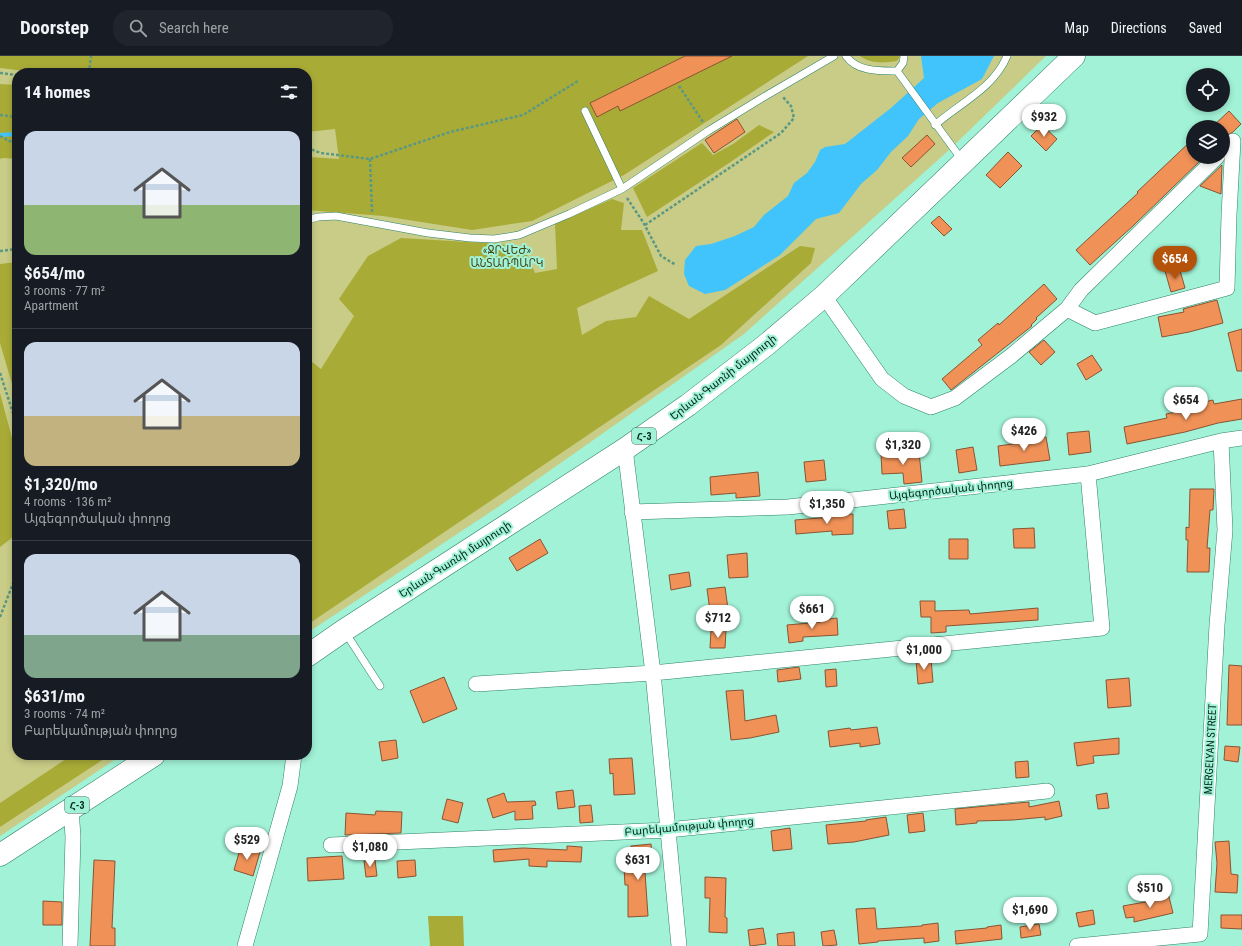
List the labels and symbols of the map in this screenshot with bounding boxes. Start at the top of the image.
pin: $932 [1020,104,1068,138]
park label: «ՋՐՎԵԺ» ԱՆՏԱՌՊԱՐԿ [471,244,543,270]
pin: $654 [1151,246,1199,280]
street label: Երևան-Գառնի մայրուղի [668,332,779,423]
pin: $654 [1162,387,1210,421]
pin: $426 [1000,418,1048,452]
road number: Հ-3 [632,428,656,444]
pin: $1,320 [870,432,936,466]
street label: Այգեգործական փողոց [888,477,1014,502]
pin: $1,350 [794,491,860,525]
street label: Երևան-Գառնի մայրուղի [397,518,514,601]
pin: $661 [788,596,836,630]
pin: $712 [694,605,742,639]
pin: $1,000 [891,637,957,671]
street label: MERGELYAN STREET [1202,703,1219,795]
road number: Հ-3 [65,797,89,813]
street label: Բարեկամության փողոց [624,814,754,839]
pin: $529 [223,827,271,861]
pin: $1,080 [337,834,403,868]
pin: $631 [614,847,662,881]
pin: $510 [1126,875,1174,909]
pin: $1,690 [997,897,1063,931]

